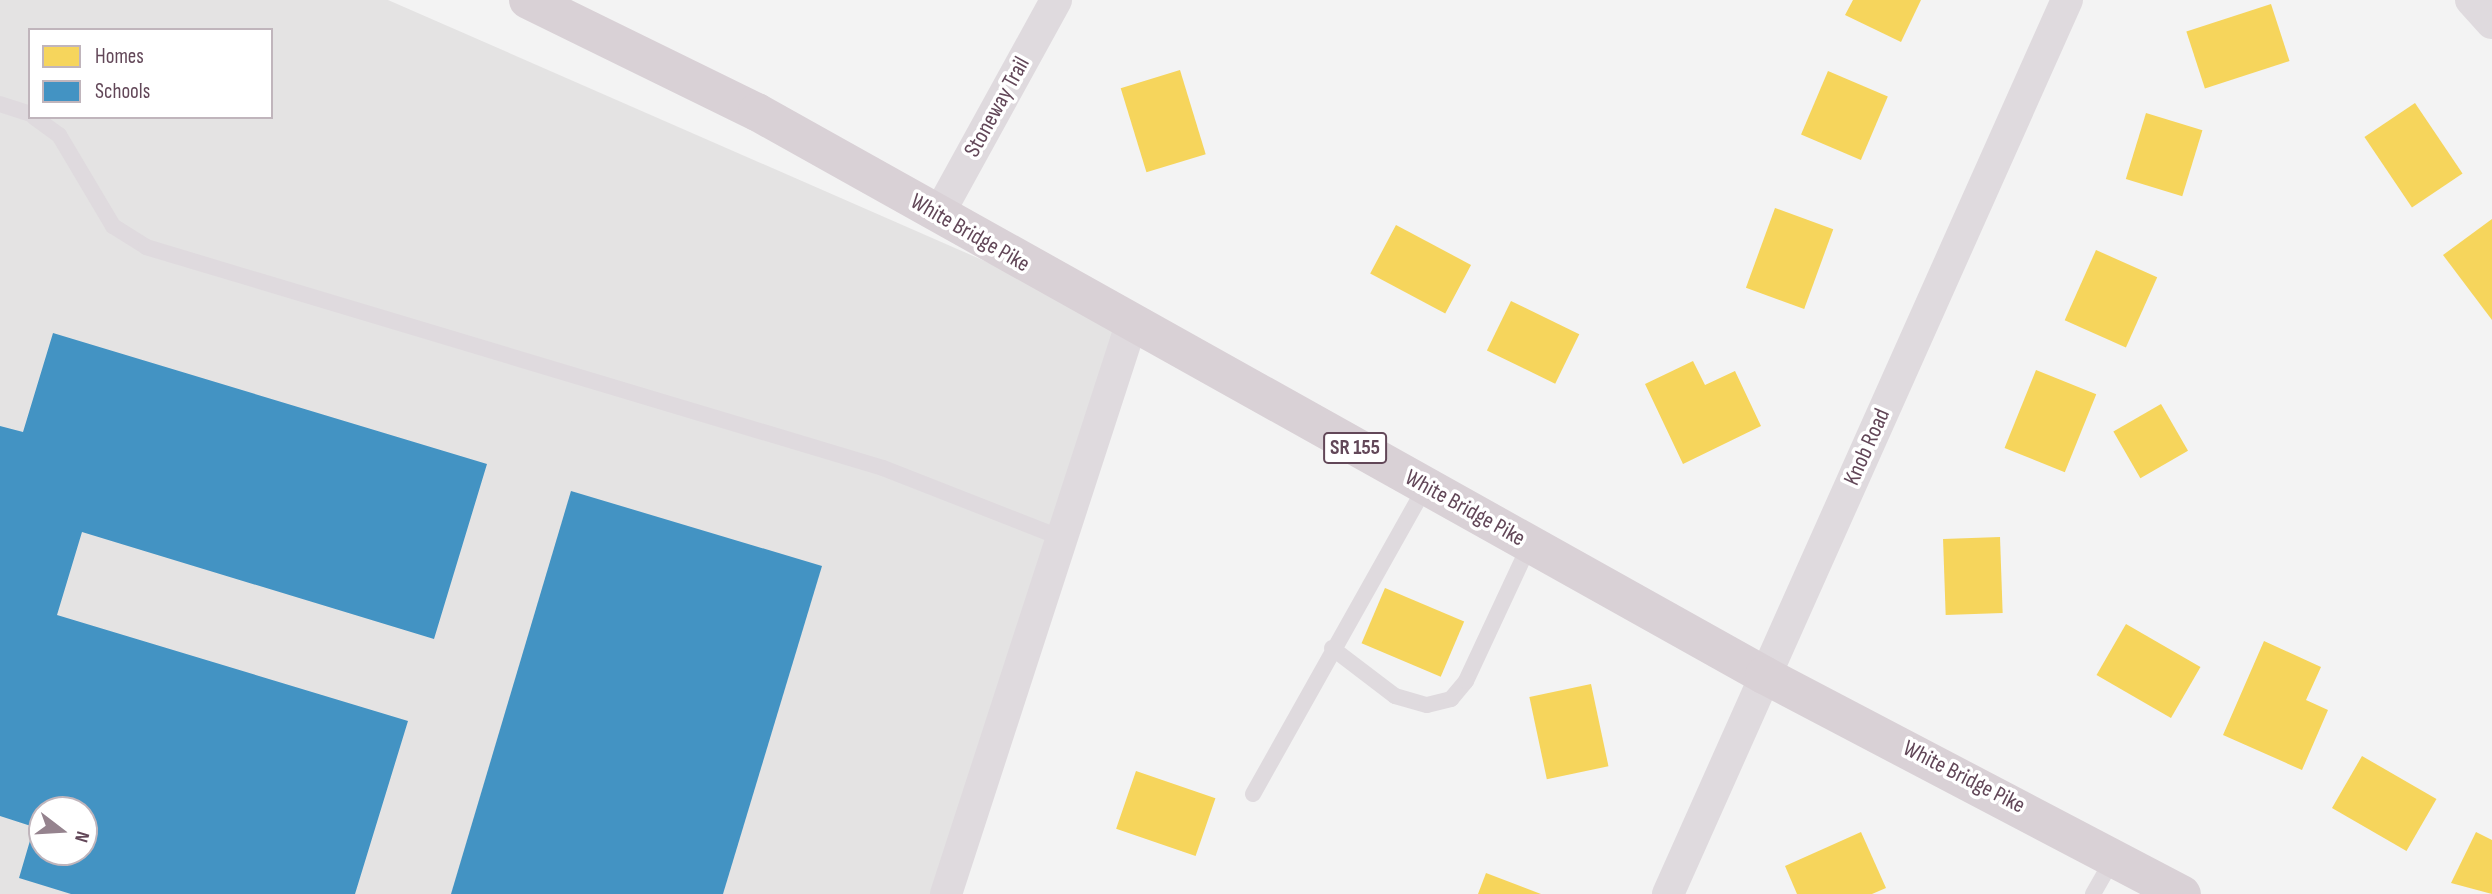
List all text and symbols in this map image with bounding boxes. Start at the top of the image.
legend [28,28,273,119]
text: Homes [95,44,144,69]
street label: Stoneway Trail [958,52,1036,162]
text: Schools [95,79,150,104]
street label: White Bridge Pike [905,188,1035,278]
street label: Knob Road [1838,404,1896,490]
road number: SR 155 [1322,430,1388,466]
street label: White Bridge Pike [1400,464,1530,552]
street label: White Bridge Pike [1898,734,2030,820]
north arrow [28,796,98,866]
text: N [69,828,94,845]

